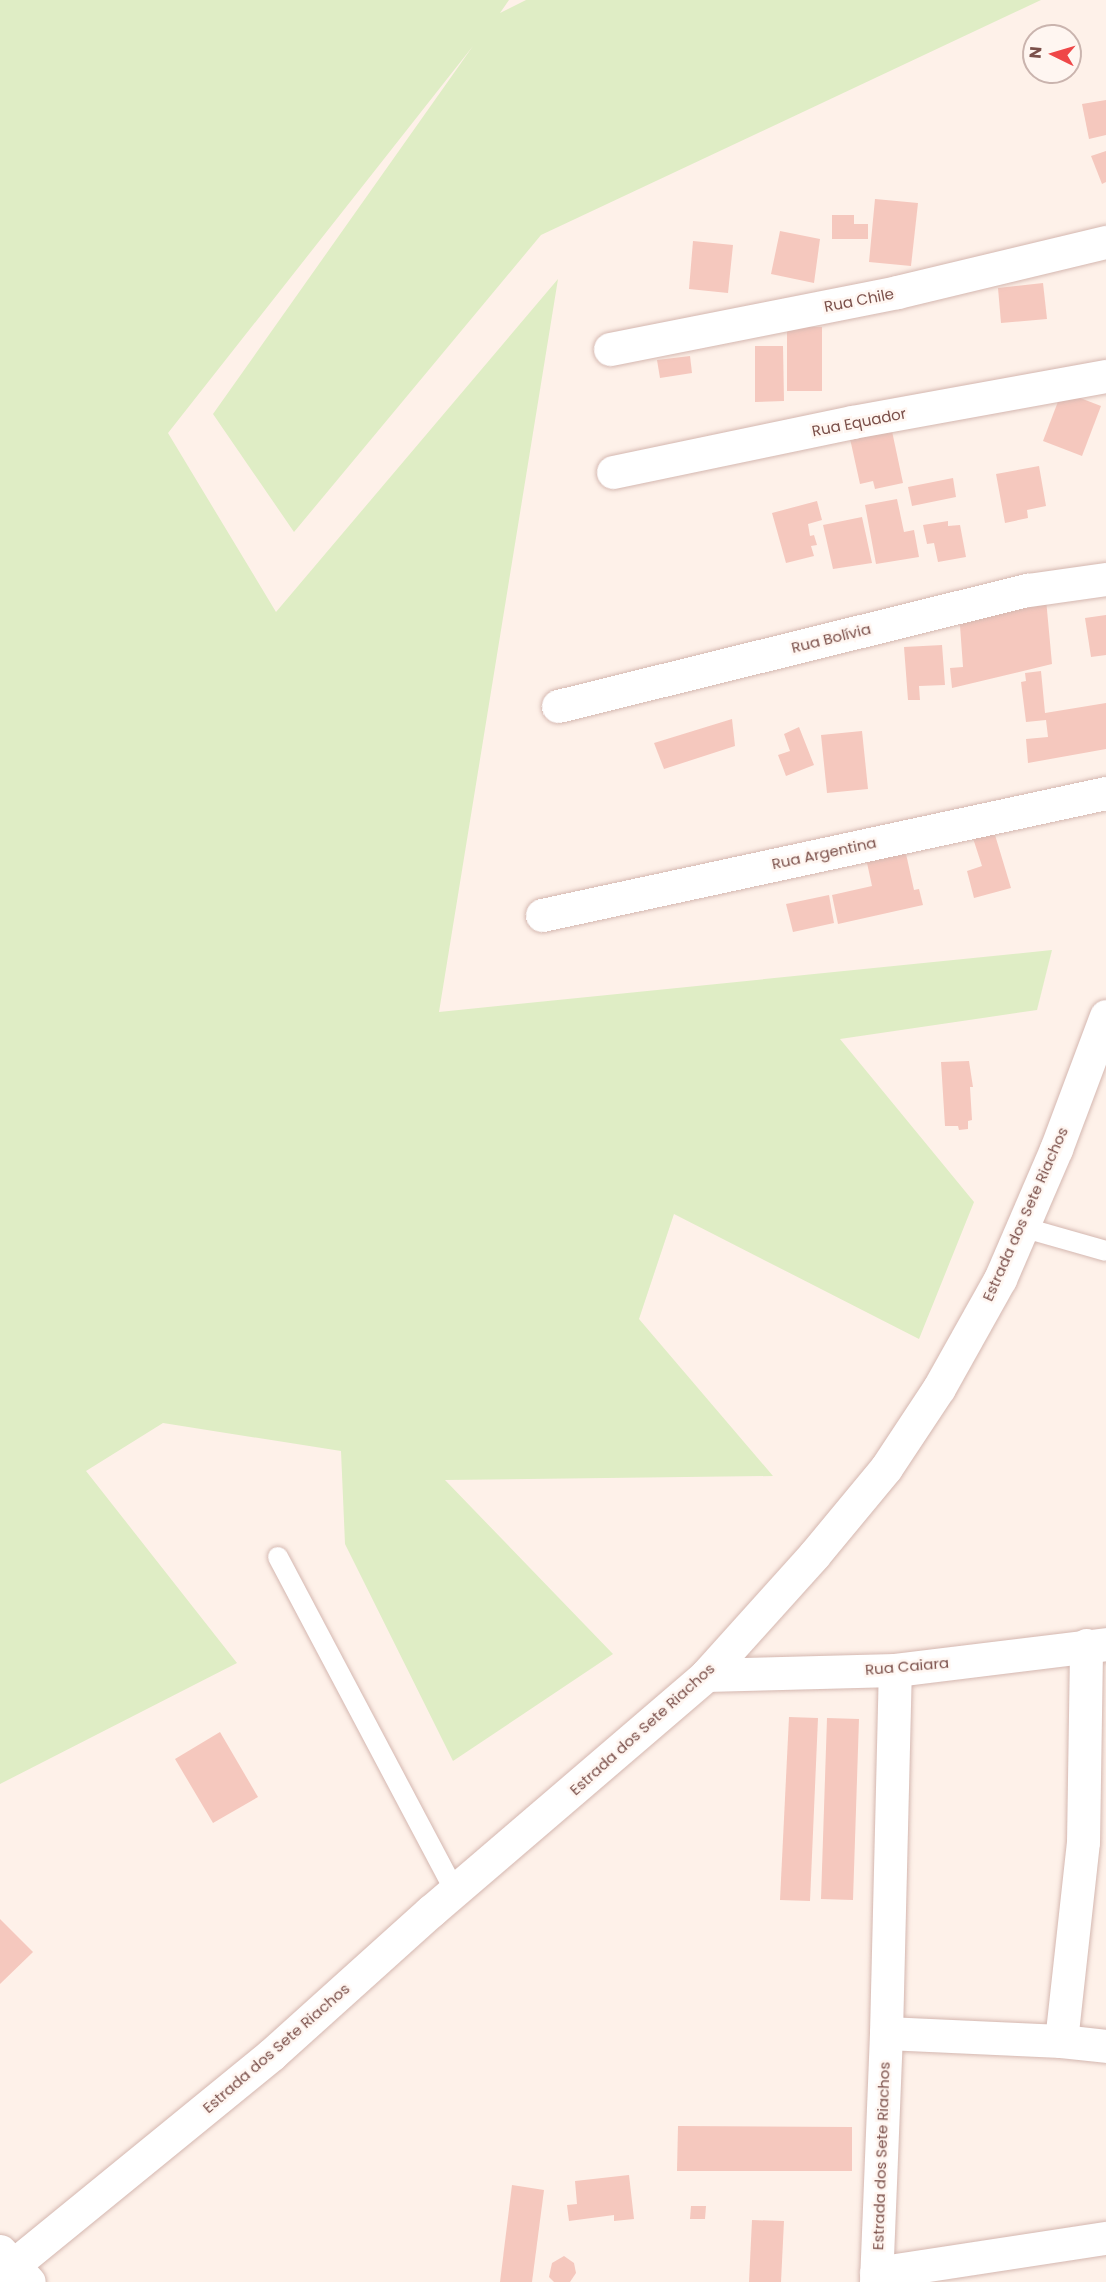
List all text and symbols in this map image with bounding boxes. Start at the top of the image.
north arrow [1022,24,1082,84]
text: N [1024,46,1048,60]
street label: Rua Chile [823,284,895,316]
street label: Rua Equador [810,404,908,440]
street label: Rua Bolívia [789,619,873,657]
street label: Rua Argentina [770,833,878,873]
street label: Estrada dos Sete Riachos [978,1124,1072,1304]
street label: Rua Caiara [864,1653,950,1679]
street label: Estrada dos Sete Riachos [566,1659,718,1799]
street label: Estrada dos Sete Riachos [199,1979,353,2117]
street label: Estrada dos Sete Riachos [869,2061,893,2251]

